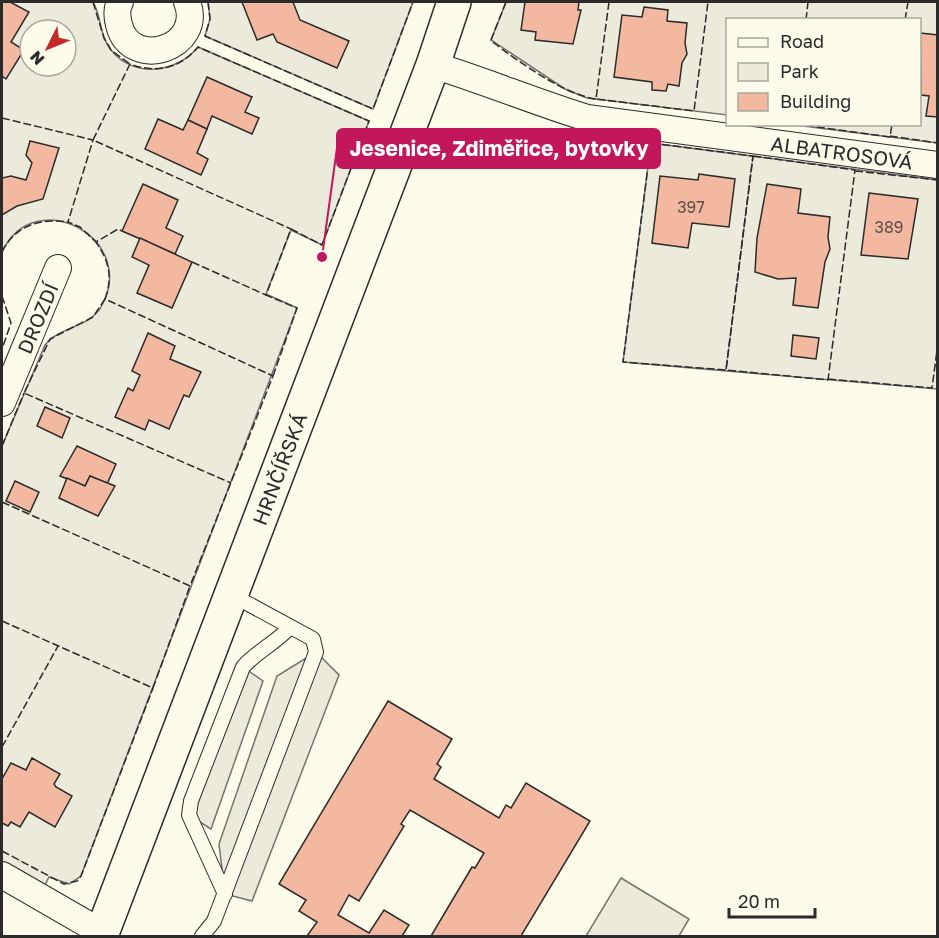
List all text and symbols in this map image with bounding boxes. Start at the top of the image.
north arrow [18,18,78,78]
legend [726,18,921,126]
text: Road [780,30,824,52]
text: N [26,47,48,70]
text: Park [780,60,819,82]
text: Building [780,90,851,112]
callout: Jesenice, Zdiměřice, bytovky [337,129,660,168]
street label: ALBATROSOVÁ [770,131,914,173]
text: Jesenice, Zdiměřice, bytovky [349,135,649,161]
house number: 397 [677,197,705,217]
house number: 389 [875,217,903,237]
street label: DROZDÍ [12,278,63,357]
street label: HRNČÍŘSKÁ [247,409,311,528]
scale bar [729,881,814,919]
text: 20 m [738,890,780,912]

